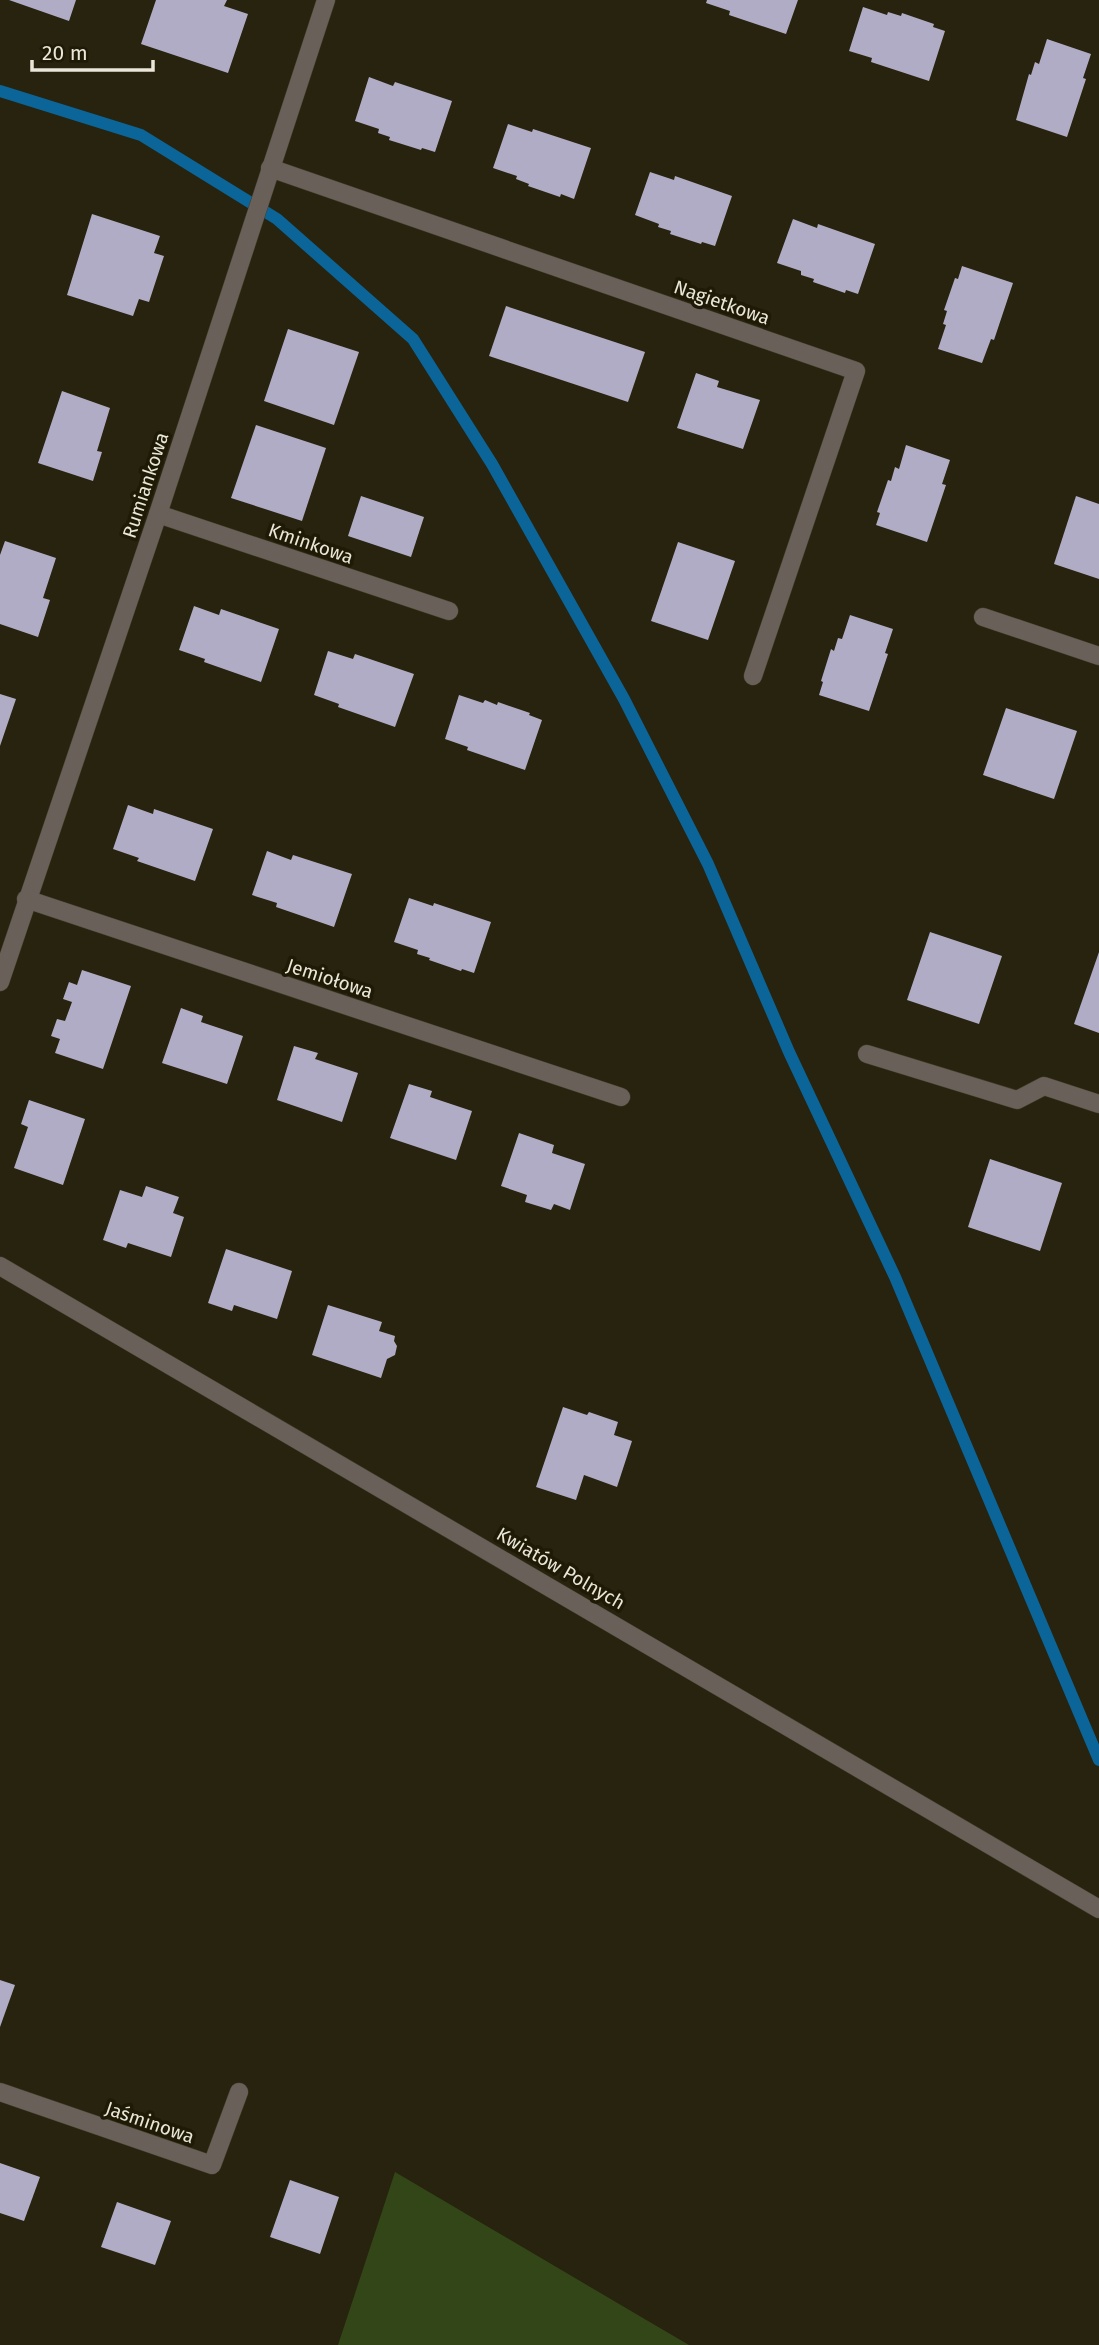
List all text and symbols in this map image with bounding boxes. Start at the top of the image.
scale bar [32,28,152,72]
text: 20 m [42,40,88,66]
street label: Nagietkowa [671,275,773,330]
street label: Rumiankowa [118,429,173,541]
street label: Kminkowa [265,518,356,569]
street label: Jemiołowa [284,954,376,1003]
street label: Kwiatów Polnych [492,1522,629,1614]
street label: Jaśminowa [102,2097,197,2148]

